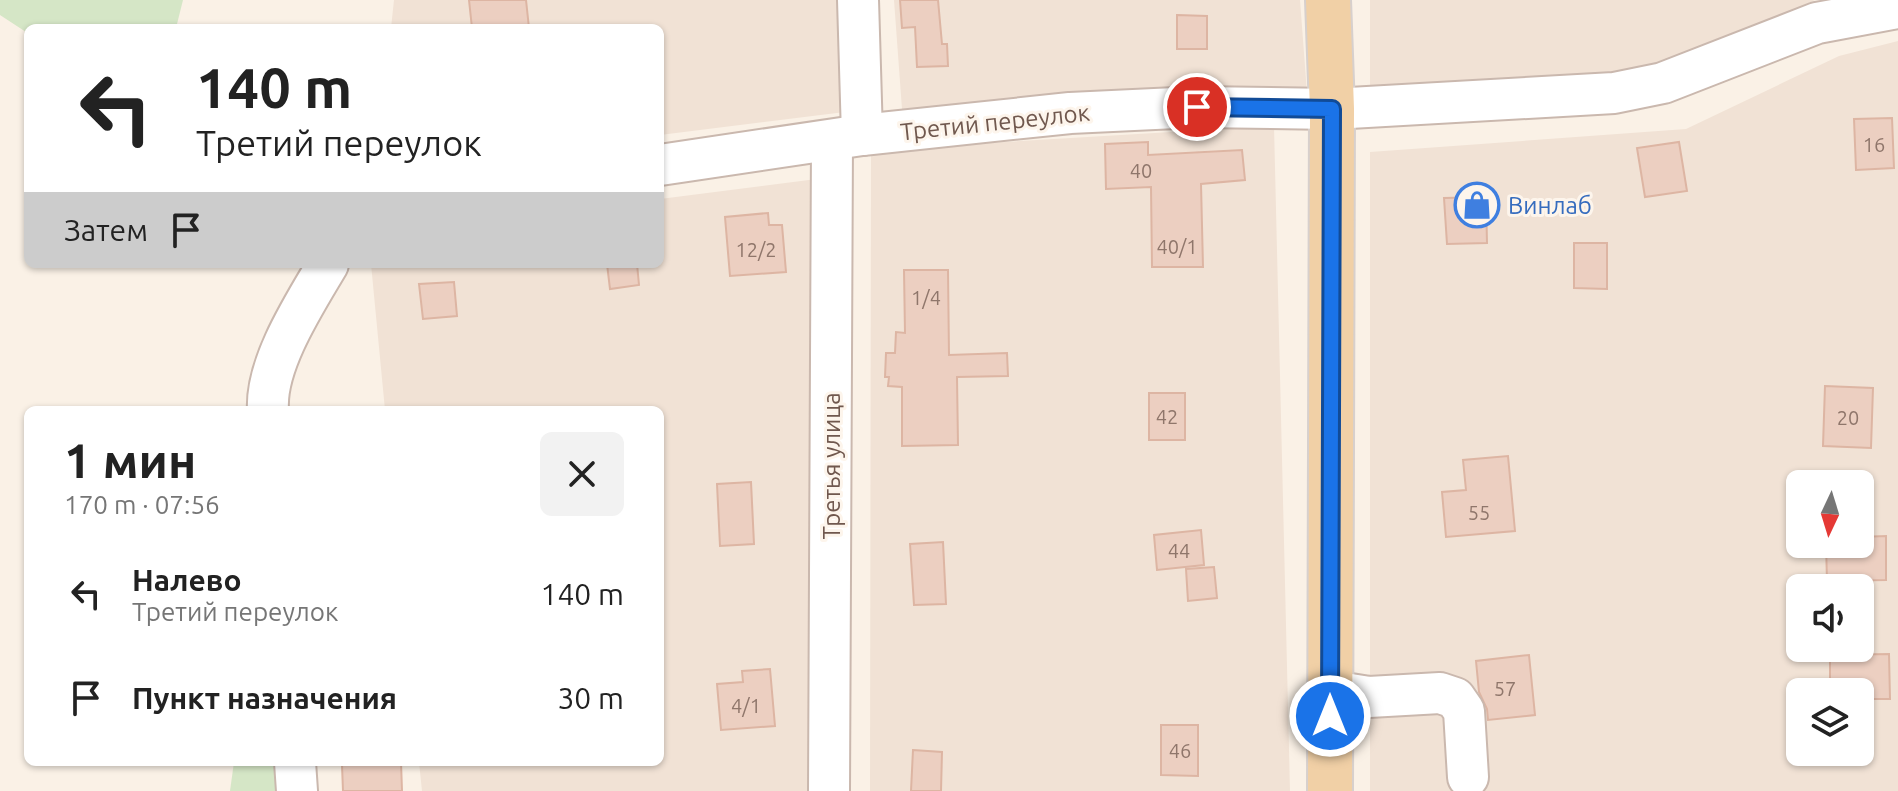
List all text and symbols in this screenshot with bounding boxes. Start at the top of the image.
icon: left [64,56,168,160]
text: 140 m [196,56,352,119]
pin [1163,73,1231,141]
icon: arrive [1175,85,1219,129]
street label: Третий переулок [899,99,1091,145]
text: Третий переулок [196,122,482,163]
house number: 16 [1863,133,1885,156]
house number: 40 [1130,159,1152,182]
shop icon: Винлаб [1453,181,1501,229]
place label: Винлаб [1508,192,1592,219]
icon: arrive [164,208,208,252]
text: Затем [64,213,148,247]
house number: 40/1 [1156,235,1198,258]
house number: 12/2 [735,238,777,261]
house number: 1/4 [911,286,941,309]
street label: Третья улица [818,392,845,540]
house number: 42 [1156,405,1178,428]
house number: 20 [1837,406,1859,429]
button: close [540,432,624,516]
text: 1 мин [64,433,196,487]
north arrow [1786,470,1874,558]
map controls [1786,470,1874,766]
text: 170 m · 07:56 [64,490,220,519]
house number: 55 [1468,501,1490,524]
house number: 44 [1168,539,1190,562]
text: Налево [132,563,242,597]
icon: left [64,572,108,616]
button: sound [1786,574,1874,662]
text: 140 m [540,577,624,611]
text: Третий переулок [132,597,338,626]
position arrow [1288,674,1372,758]
icon: arrive [64,676,108,720]
house number: 57 [1494,677,1516,700]
button: layers [1786,678,1874,766]
text: Пункт назначения [132,681,397,715]
text: 30 m [557,681,624,715]
house number: 4/1 [731,694,761,717]
house number: 46 [1169,739,1191,762]

